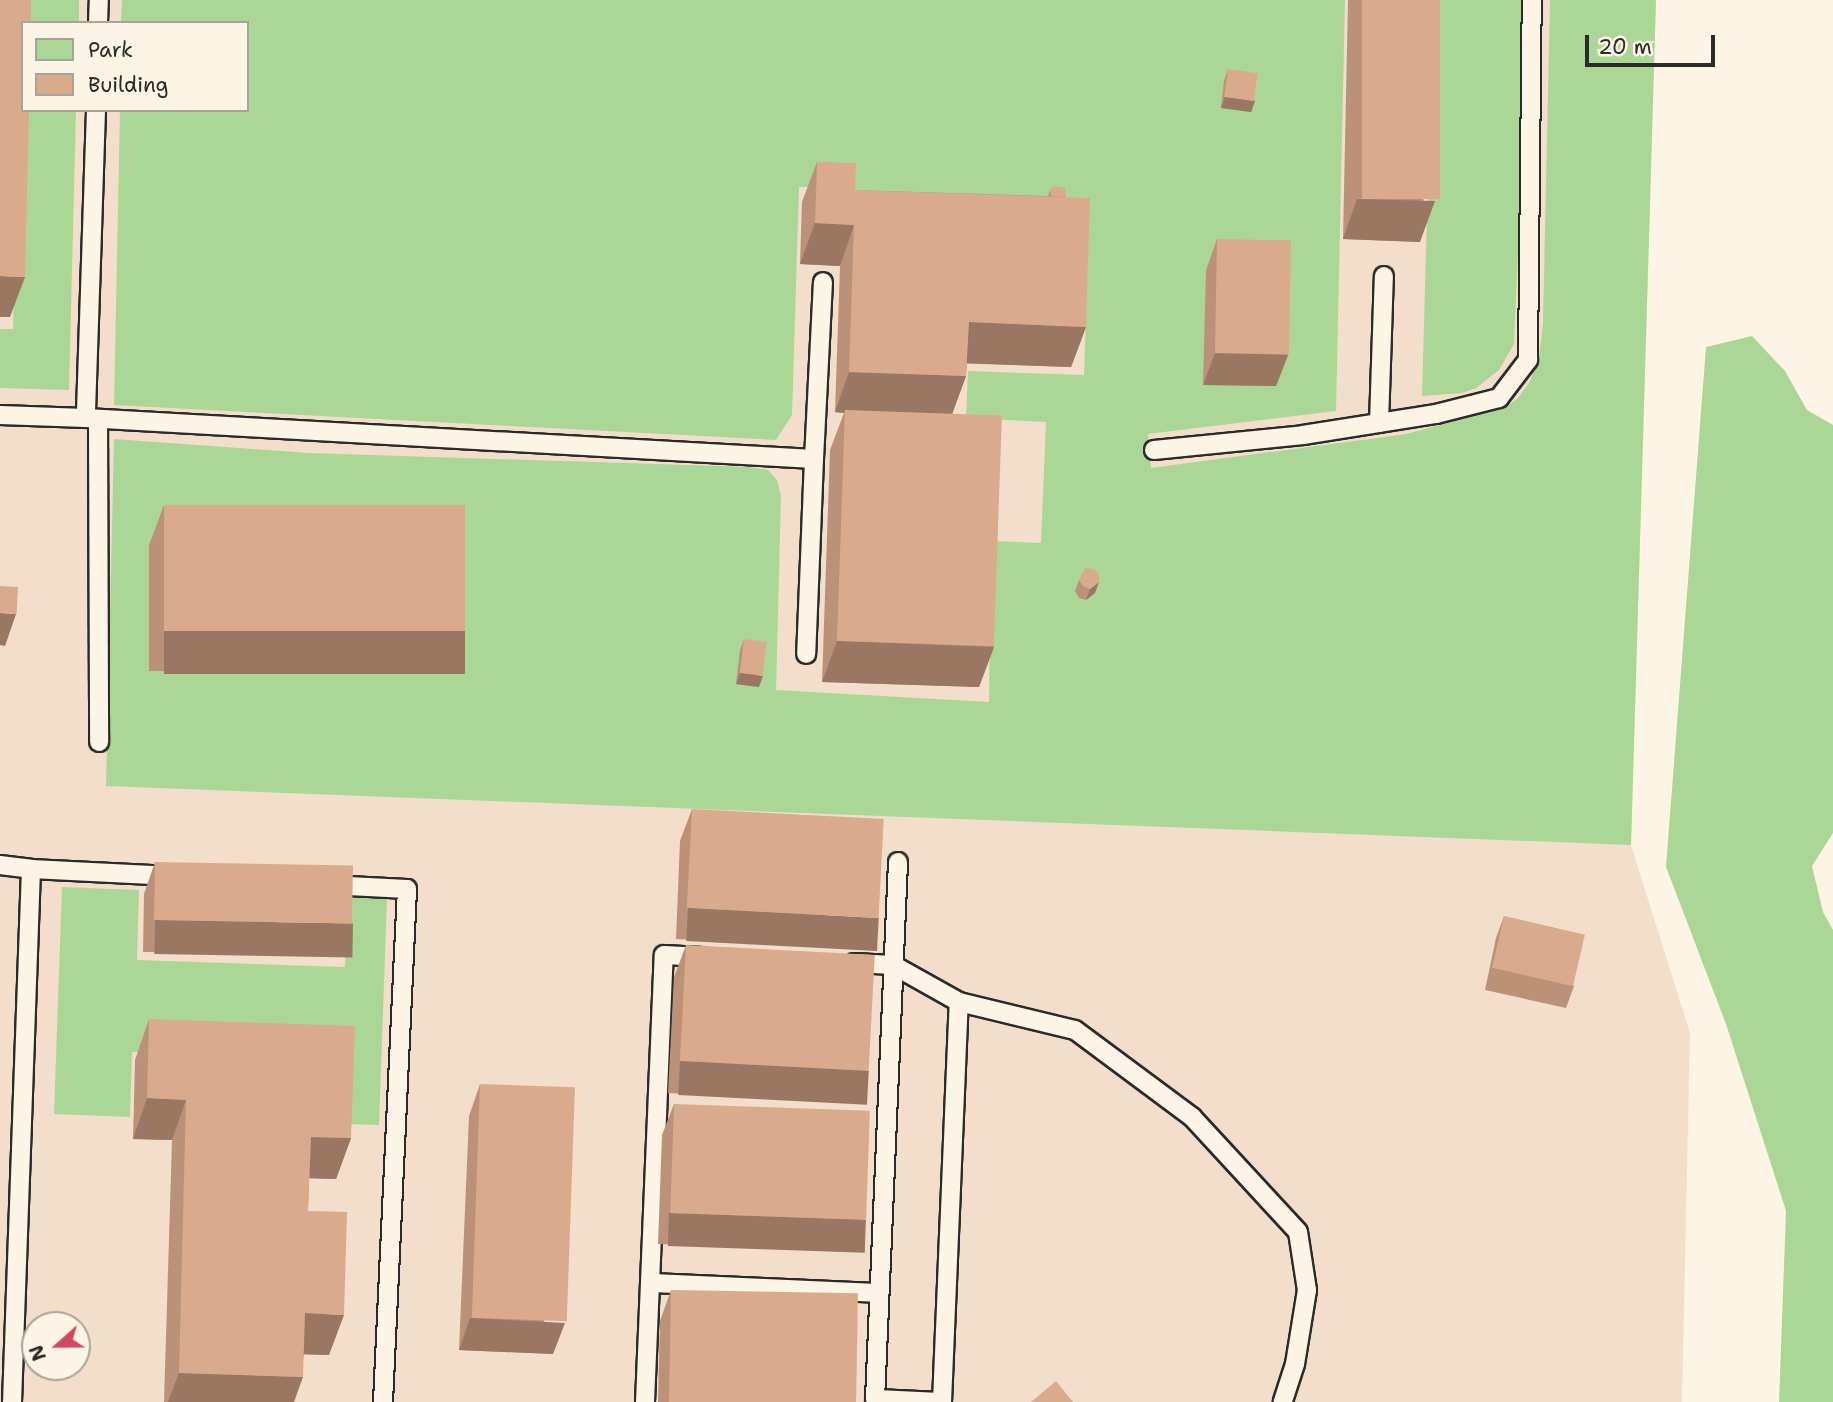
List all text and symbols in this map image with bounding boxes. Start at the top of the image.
legend [21,21,248,112]
scale bar [1588,21,1717,65]
text: 20 m [1598,33,1652,61]
text: Park [88,36,133,64]
text: Building [88,71,168,99]
north arrow [21,1311,91,1381]
text: N [23,1341,52,1364]

